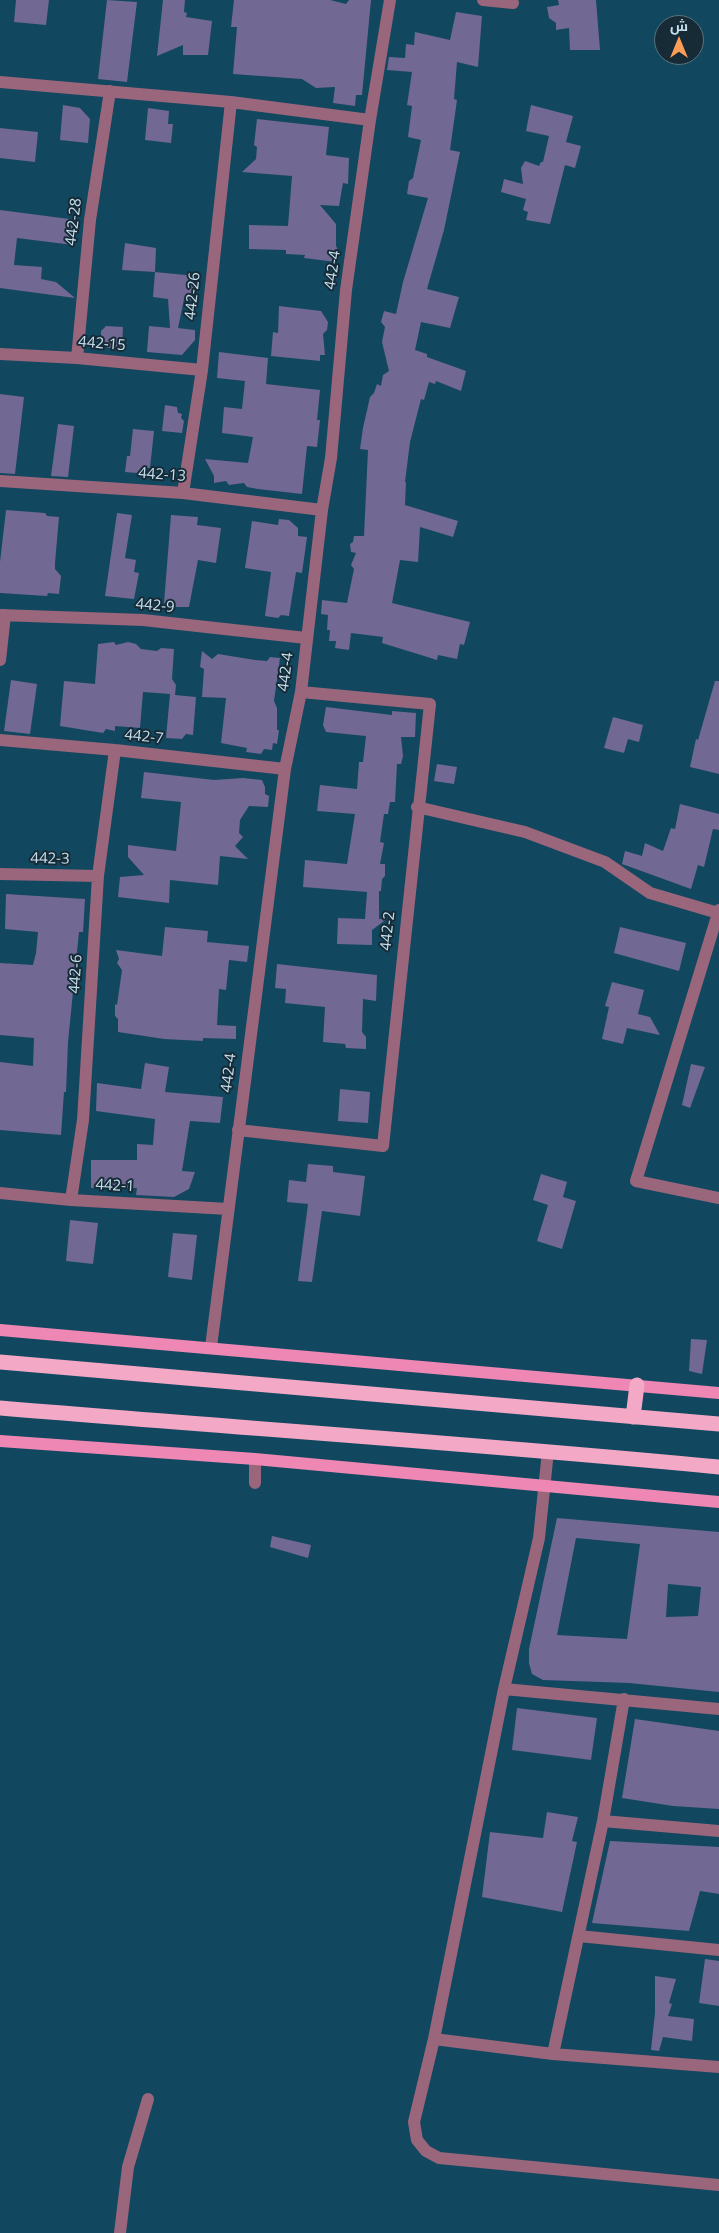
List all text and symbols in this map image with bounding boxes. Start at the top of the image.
north arrow [654,15,704,65]
text: ش [670,16,688,35]
street label: 442-28 [62,197,86,247]
street label: 442-4 [321,249,345,291]
street label: 442-26 [182,271,204,321]
street label: 442-15 [77,333,127,355]
street label: 442-13 [138,464,186,486]
street label: 442-9 [135,595,175,617]
street label: 442-4 [275,651,297,693]
street label: 442-7 [124,726,164,748]
street label: 442-3 [30,850,70,868]
street label: 442-2 [377,911,399,951]
street label: 442-6 [66,954,86,994]
street label: 442-4 [218,1052,240,1094]
street label: 442-1 [95,1176,135,1196]

